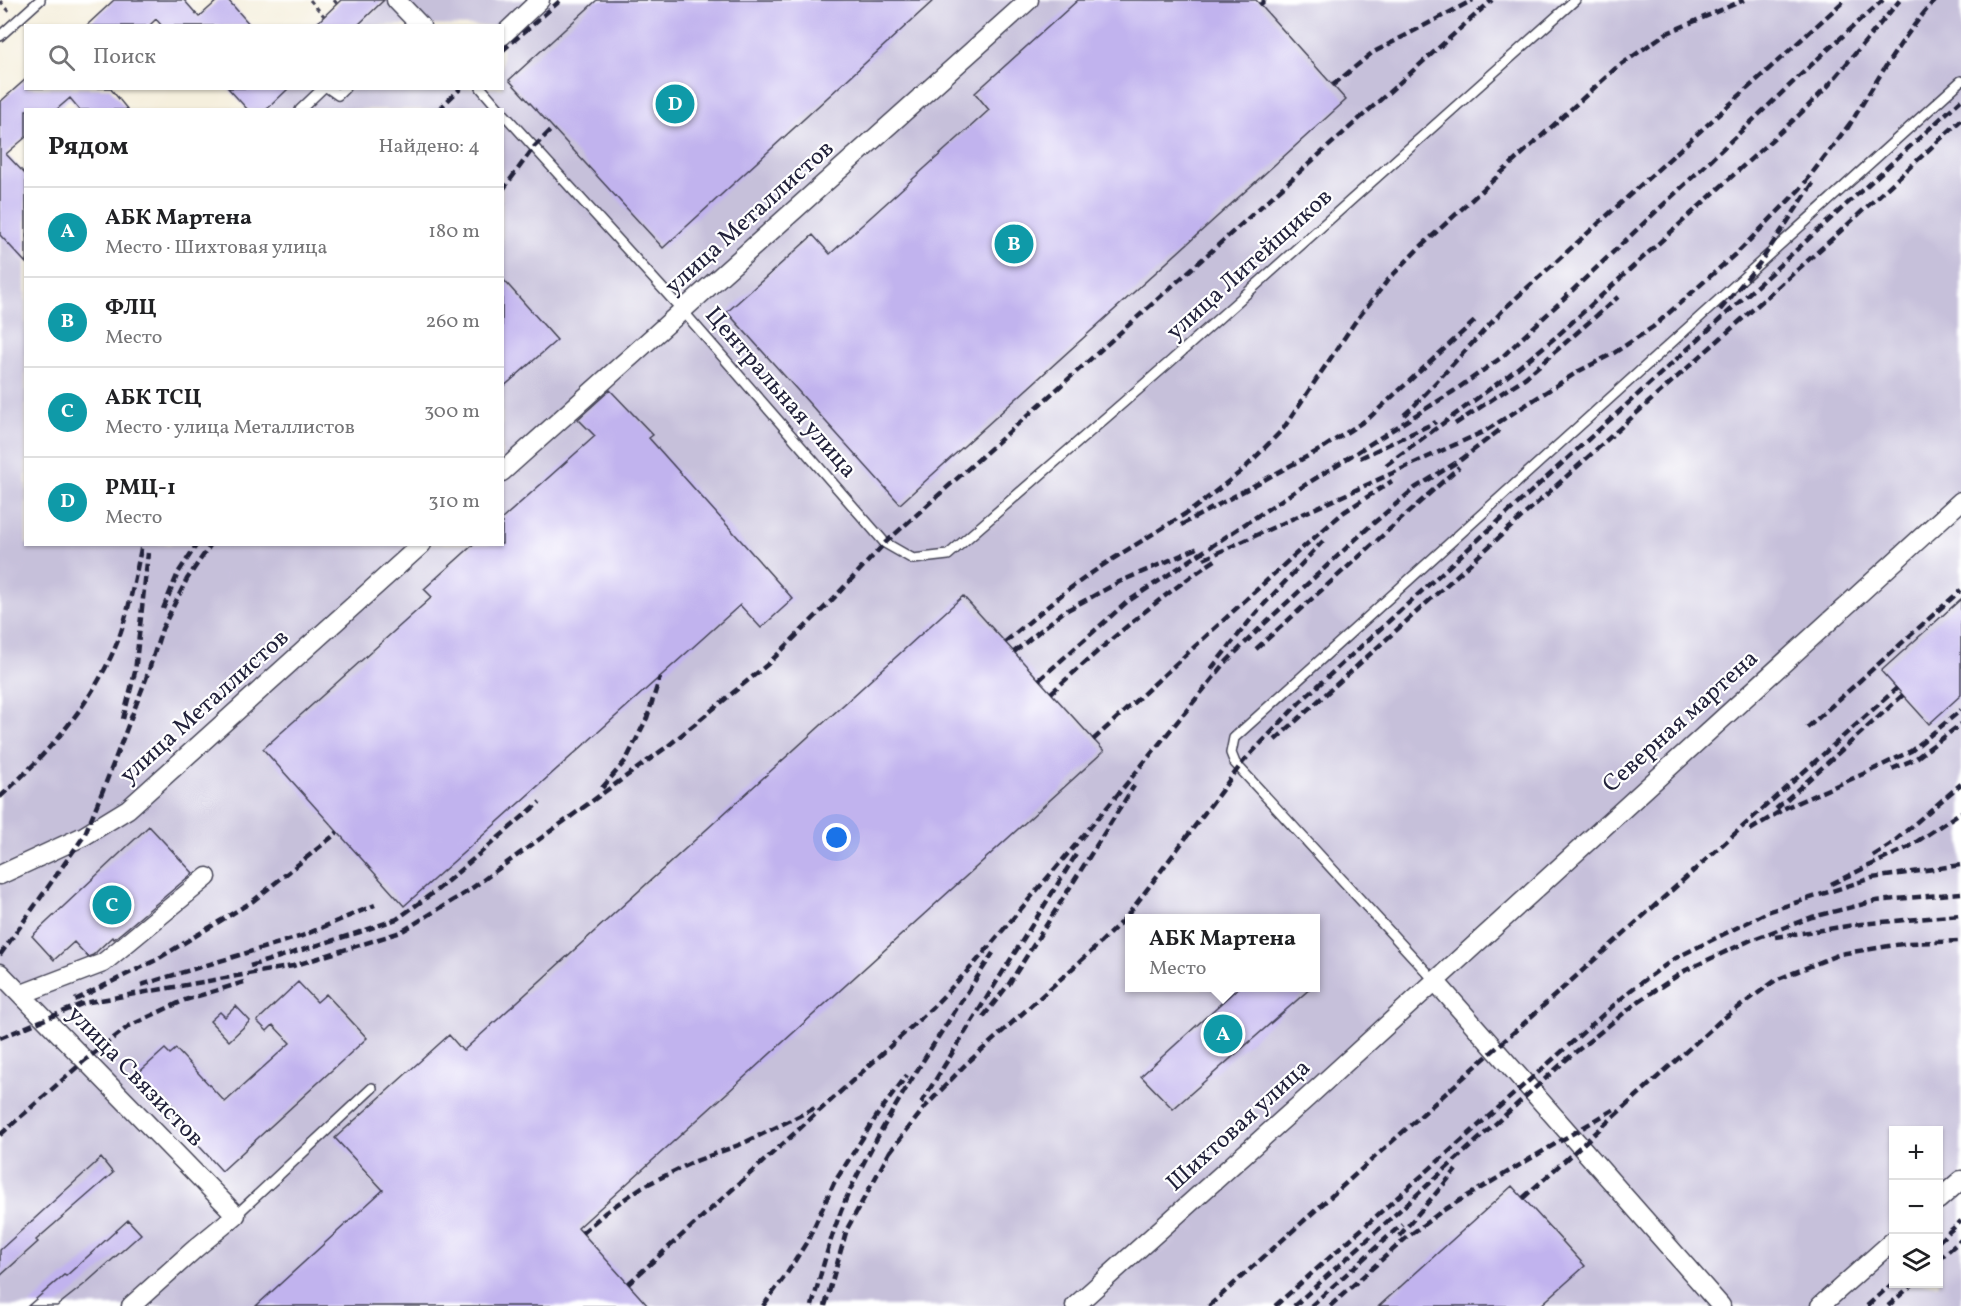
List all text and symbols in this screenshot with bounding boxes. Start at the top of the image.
search box [24,24,504,90]
icon: search [45,41,78,74]
text: Поиск [93,42,156,73]
pin: D [656,82,694,126]
text: Рядом [48,129,128,165]
text: Найдено: 4 [379,133,480,161]
street label: улица Металлистов [658,133,842,303]
street label: улица Литейщиков [1159,181,1341,349]
text: АБК Мартена [105,203,252,234]
text: A [60,218,75,246]
text: 180 m [428,218,480,246]
pin: B [994,222,1034,266]
text: Место · Шихтовая улица [105,234,327,262]
text: ФЛЦ [105,293,157,324]
street label: Центральная улица [696,300,864,486]
text: B [61,308,74,336]
text: 260 m [425,308,480,336]
text: Место [105,324,162,352]
text: АБК ТСЦ [105,383,202,414]
text: C [61,398,74,426]
text: 300 m [424,398,480,426]
text: Место · улица Металлистов [105,414,355,442]
text: РМЦ-1 [105,473,176,504]
text: D [60,488,75,516]
text: 310 m [428,488,480,516]
text: Место [105,504,162,532]
street label: улица Металлистов [113,622,297,792]
street label: Северная мартена [1595,643,1767,801]
your location [822,823,851,852]
pin: C [92,882,132,928]
popup [1125,914,1320,992]
text: АБК Мартена [1149,924,1296,955]
text: Место [1149,955,1206,983]
street label: улица Связистов [59,999,211,1155]
pin: A [1204,1012,1242,1056]
street label: Шихтовая улица [1159,1052,1319,1200]
map controls [1889,1126,1943,1288]
button: + [1889,1126,1943,1180]
button: − [1889,1180,1943,1234]
button: layers [1889,1234,1943,1288]

